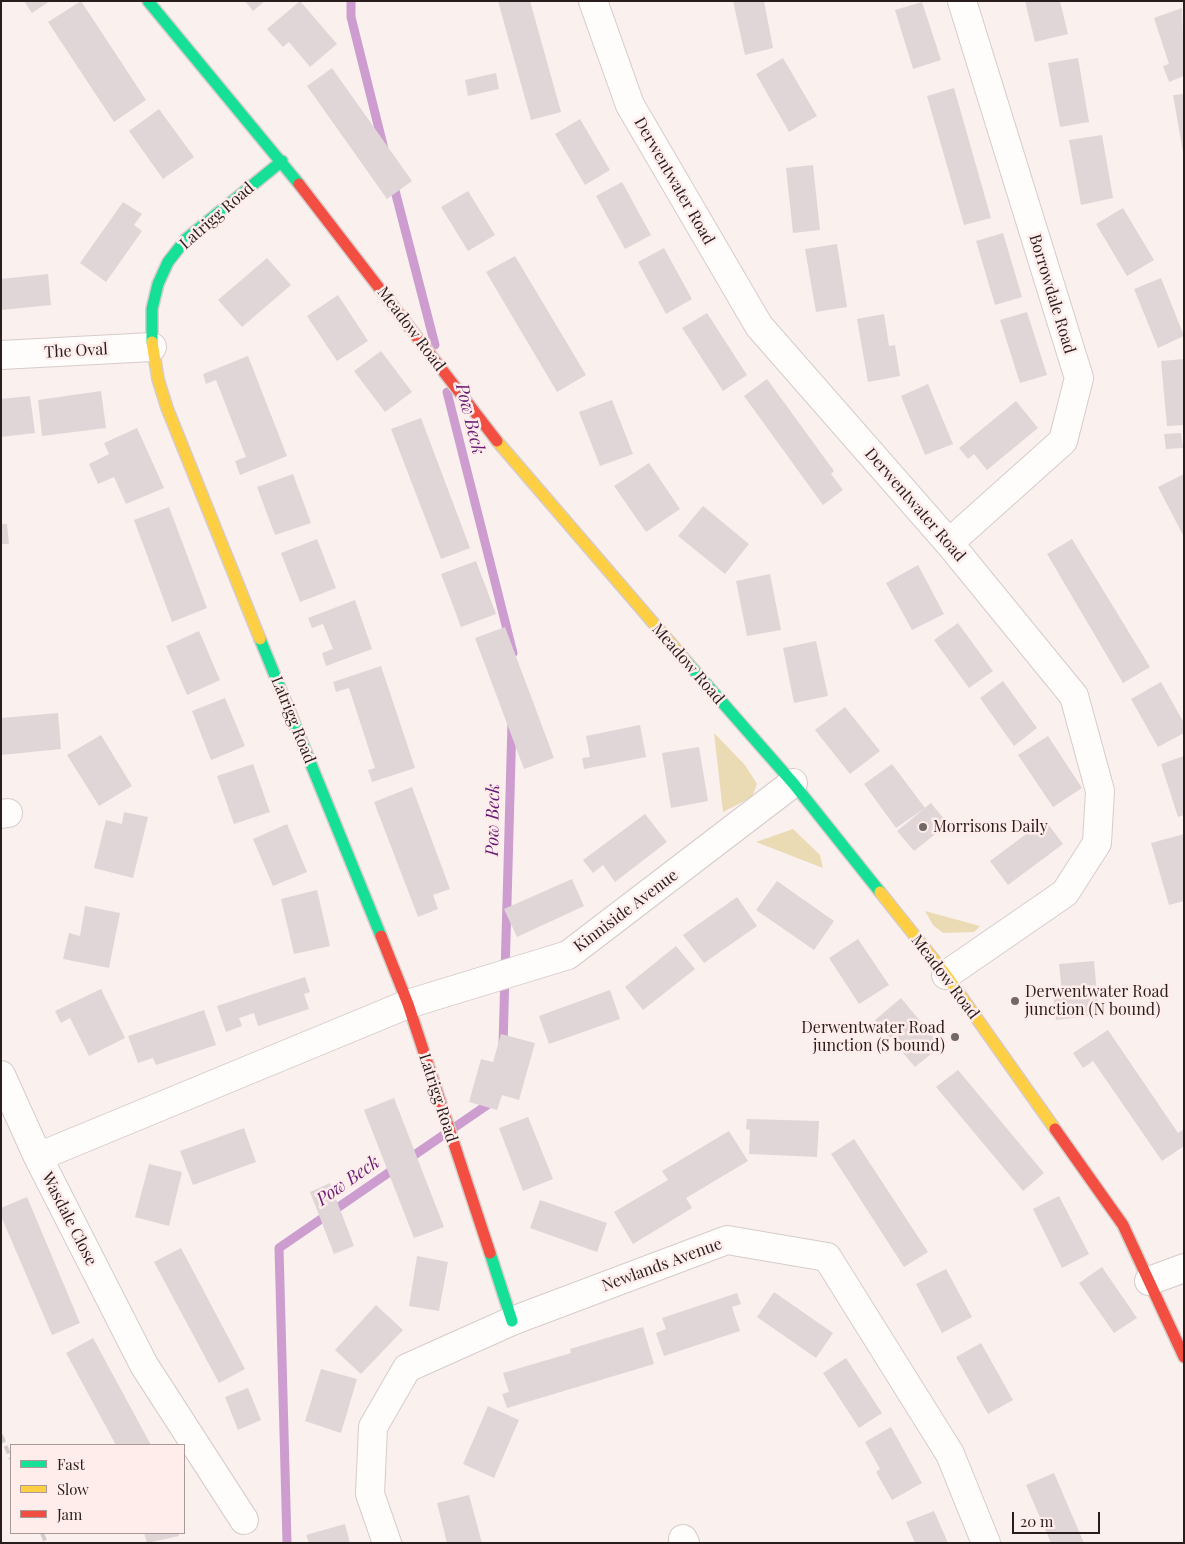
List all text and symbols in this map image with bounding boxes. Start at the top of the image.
street label: Derwentwater Road [630,114,718,248]
street label: Latrigg Road [176,179,258,253]
street label: Borrowdale Road [1025,232,1079,356]
street label: Meadow Road [373,283,449,375]
street label: The Oval [44,340,108,362]
water label: Pow Beck [451,381,489,457]
street label: Derwentwater Road [861,444,969,566]
street label: Meadow Road [648,620,728,708]
street label: Latrigg Road [267,674,319,766]
water label: Pow Beck [482,784,504,856]
place label: Morrisons Daily [933,817,1048,837]
marker: Morrisons Daily [917,821,929,833]
street label: Kinniside Avenue [570,866,682,956]
street label: Meadow Road [907,931,983,1023]
place label: Derwentwater Road junction (N bound) [1025,982,1169,1020]
marker: Derwentwater Road junction (N bound) [1009,995,1021,1007]
place label: Derwentwater Road junction (S bound) [801,1018,945,1056]
marker: Derwentwater Road junction (S bound) [949,1031,961,1043]
street label: Latrigg Road [415,1051,461,1145]
water label: Pow Beck [312,1151,384,1211]
street label: Wasdale Close [37,1169,101,1269]
street label: Newlands Avenue [599,1234,725,1296]
legend [10,1444,185,1534]
text: Fast [57,1454,85,1474]
text: Slow [57,1479,89,1499]
scale bar [1015,1502,1102,1534]
text: Jam [57,1504,82,1524]
text: 20 m [1020,1511,1053,1531]

